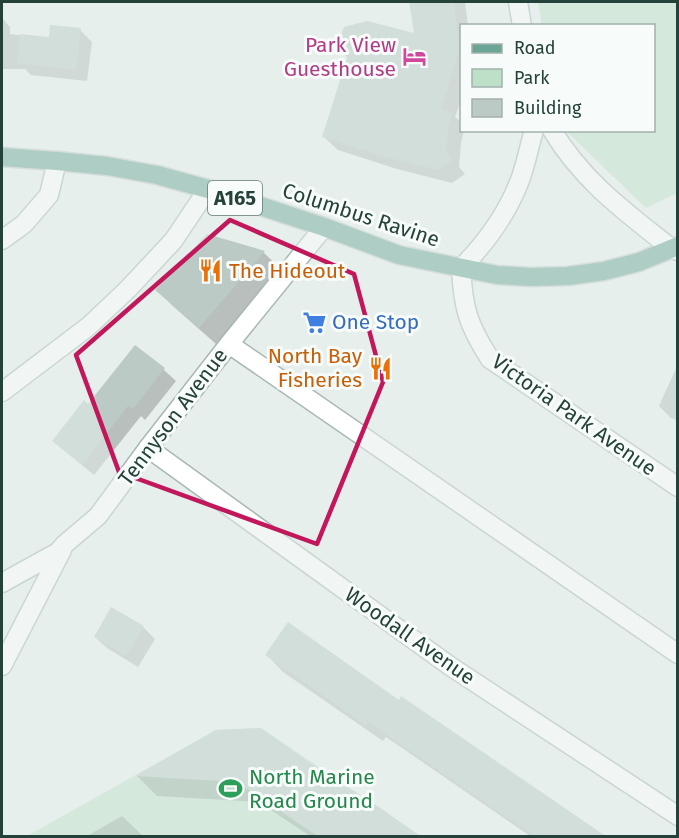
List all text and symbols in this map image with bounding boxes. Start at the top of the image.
legend [460,24,655,132]
place label: Park View Guesthouse [284,32,396,82]
text: Road [514,37,556,59]
hotel icon: Park View Guesthouse [401,44,427,70]
text: Park [514,67,550,89]
text: Building [514,97,582,119]
street label: Columbus Ravine [279,177,443,253]
road number: A165 [208,181,262,215]
restaurant icon: The Hideout [198,258,224,284]
place label: The Hideout [229,258,346,284]
supermarket icon: One Stop [301,309,327,335]
place label: One Stop [332,309,419,335]
street label: Tennyson Avenue [113,343,233,491]
place label: North Bay Fisheries [268,343,363,393]
street label: Victoria Park Avenue [487,348,661,482]
restaurant icon: North Bay Fisheries [367,355,393,381]
street label: Woodall Avenue [340,581,480,691]
place label: North Marine Road Ground [249,764,375,814]
sports icon: North Marine Road Ground [218,776,244,802]

